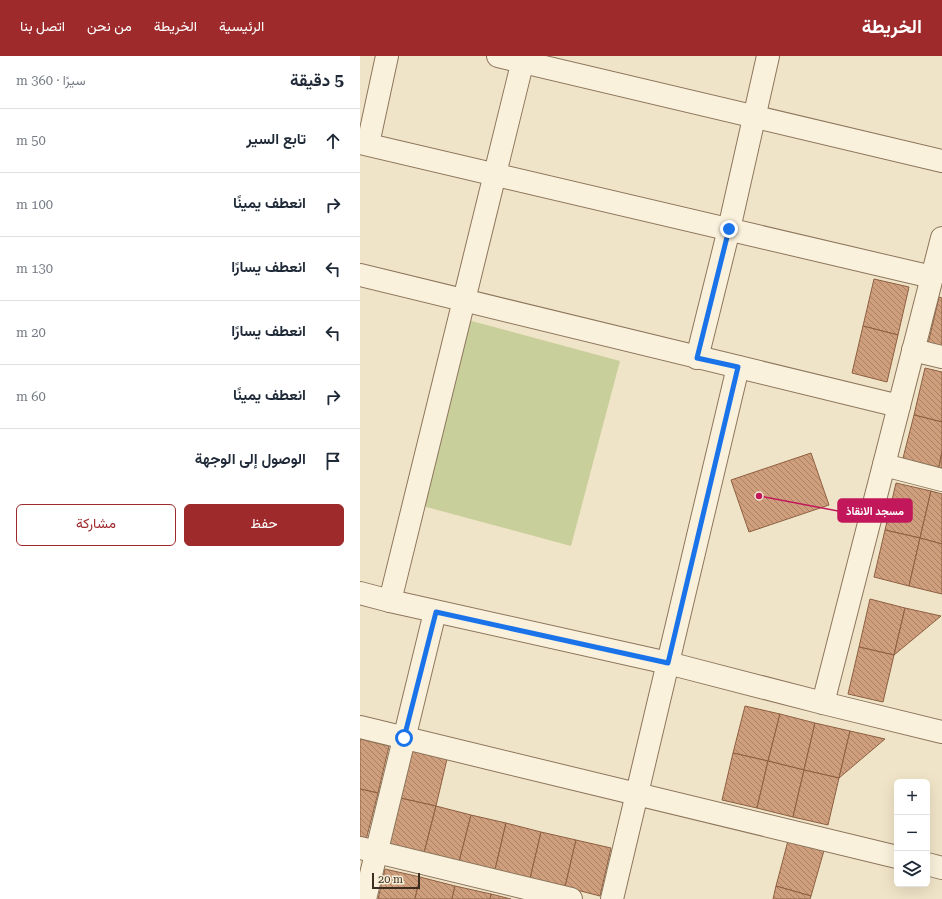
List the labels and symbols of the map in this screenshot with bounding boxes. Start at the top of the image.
route end [720,220,738,238]
callout: مسجد الانقاذ [838,499,912,522]
text: مسجد الانقاذ [846,505,904,518]
route start [395,729,413,747]
scale bar [372,871,420,890]

